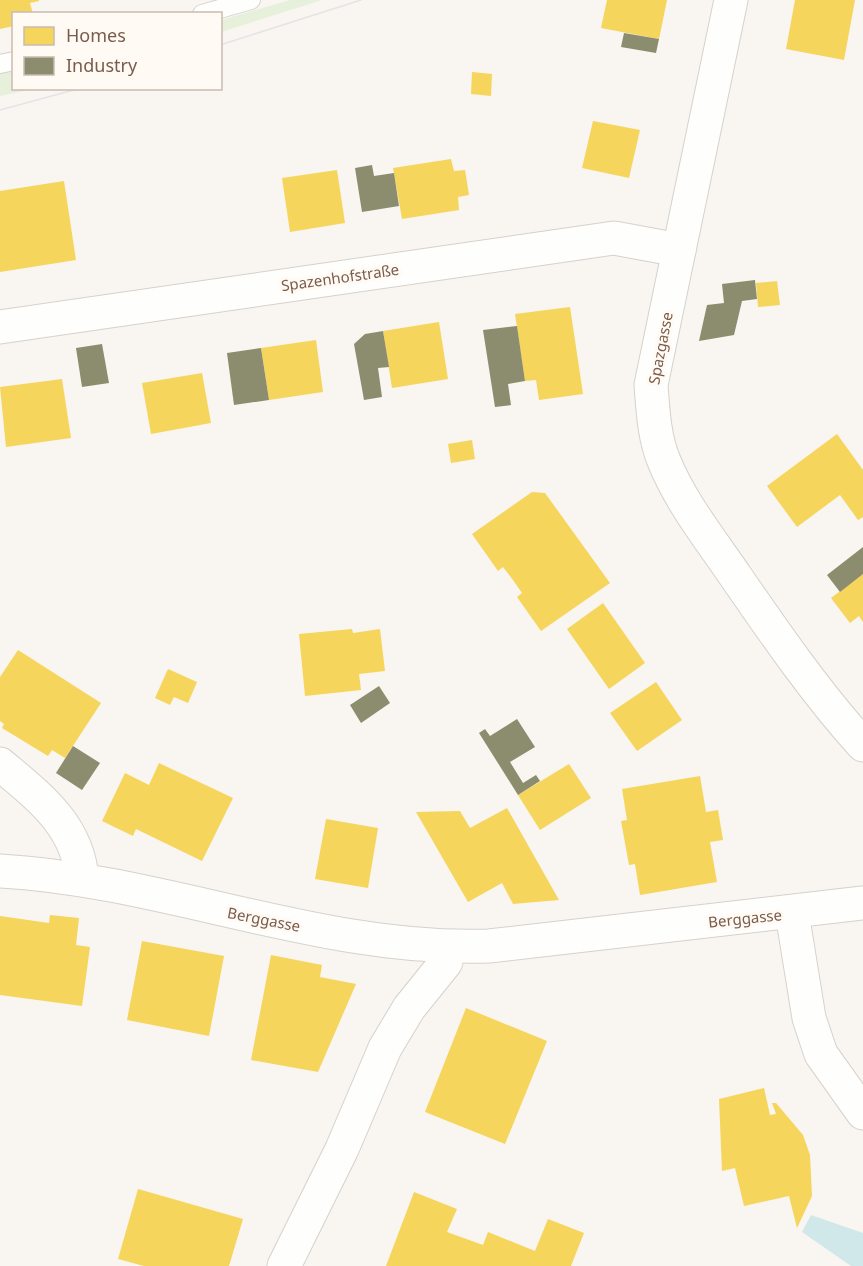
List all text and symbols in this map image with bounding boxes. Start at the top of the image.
legend [12,12,222,90]
text: Homes [66,23,126,47]
text: Industry [66,53,138,77]
street label: Spazenhofstraße [280,259,400,295]
street label: Spazgasse [643,310,677,386]
street label: Berggasse [226,902,302,936]
street label: Berggasse [707,904,783,932]

